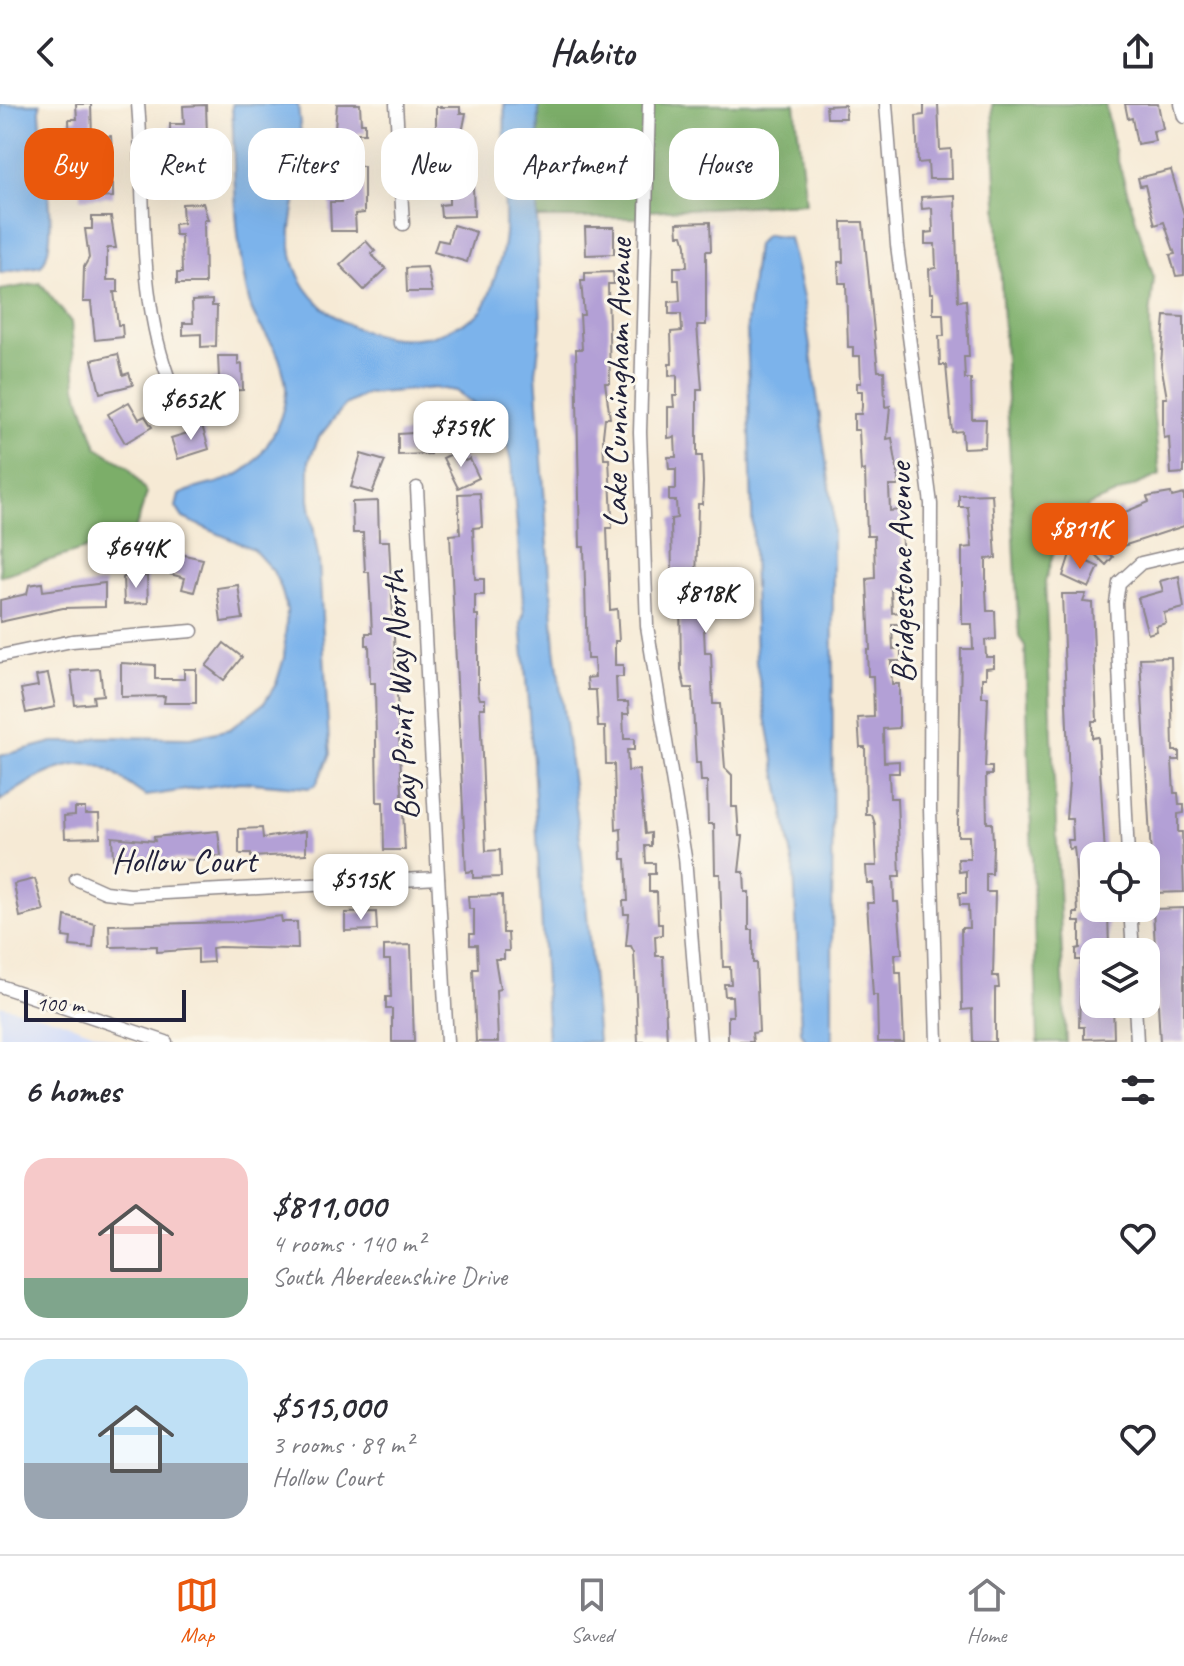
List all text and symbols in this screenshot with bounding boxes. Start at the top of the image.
text: Habito [550,29,634,75]
icon: back [24,30,68,74]
icon: share [1116,30,1160,74]
chip: Buy [24,128,114,200]
chip: Rent [130,128,232,200]
chip: Filters [248,128,365,200]
chip: New [381,128,478,200]
chip: Apartment [494,128,653,200]
chip: House [669,128,779,200]
street label: Lake Cunningham Avenue [593,236,641,528]
pin: $652K [135,374,247,442]
text: $652K [161,383,221,416]
pin: $759K [405,401,517,469]
text: $759K [431,410,491,443]
street label: Bridgestone Avenue [878,459,924,684]
pin: $811K [1024,503,1136,571]
text: $811K [1050,512,1110,545]
pin: $644K [80,522,192,590]
text: $644K [106,531,166,564]
street label: Bay Point Way North [372,567,428,821]
pin: $818K [650,567,762,635]
text: $818K [676,576,736,609]
street label: Hollow Court [112,839,260,882]
map controls [1080,842,1160,1018]
button: locate [1080,842,1160,922]
pin: $515K [305,854,417,922]
text: $515K [331,863,391,896]
button: layers [1080,938,1160,1018]
scale bar [24,986,186,1022]
text: 100 m [36,990,83,1018]
icon: filters [1116,1068,1160,1112]
text: 6 homes [24,1069,121,1112]
text: $811,000 [272,1184,386,1227]
icon: home [88,1190,184,1286]
icon: heart [1116,1216,1160,1260]
text: 4 rooms · 140 m² [272,1227,424,1260]
text: South Aberdeenshire Drive [272,1260,507,1293]
text: $515,000 [272,1385,385,1428]
icon: home [88,1391,184,1487]
icon: heart [1116,1417,1160,1461]
text: 3 rooms · 89 m² [272,1428,413,1461]
text: Hollow Court [272,1461,383,1494]
tab: Map [175,1573,219,1649]
tab: Saved [570,1573,614,1649]
tab: Home [965,1573,1009,1649]

